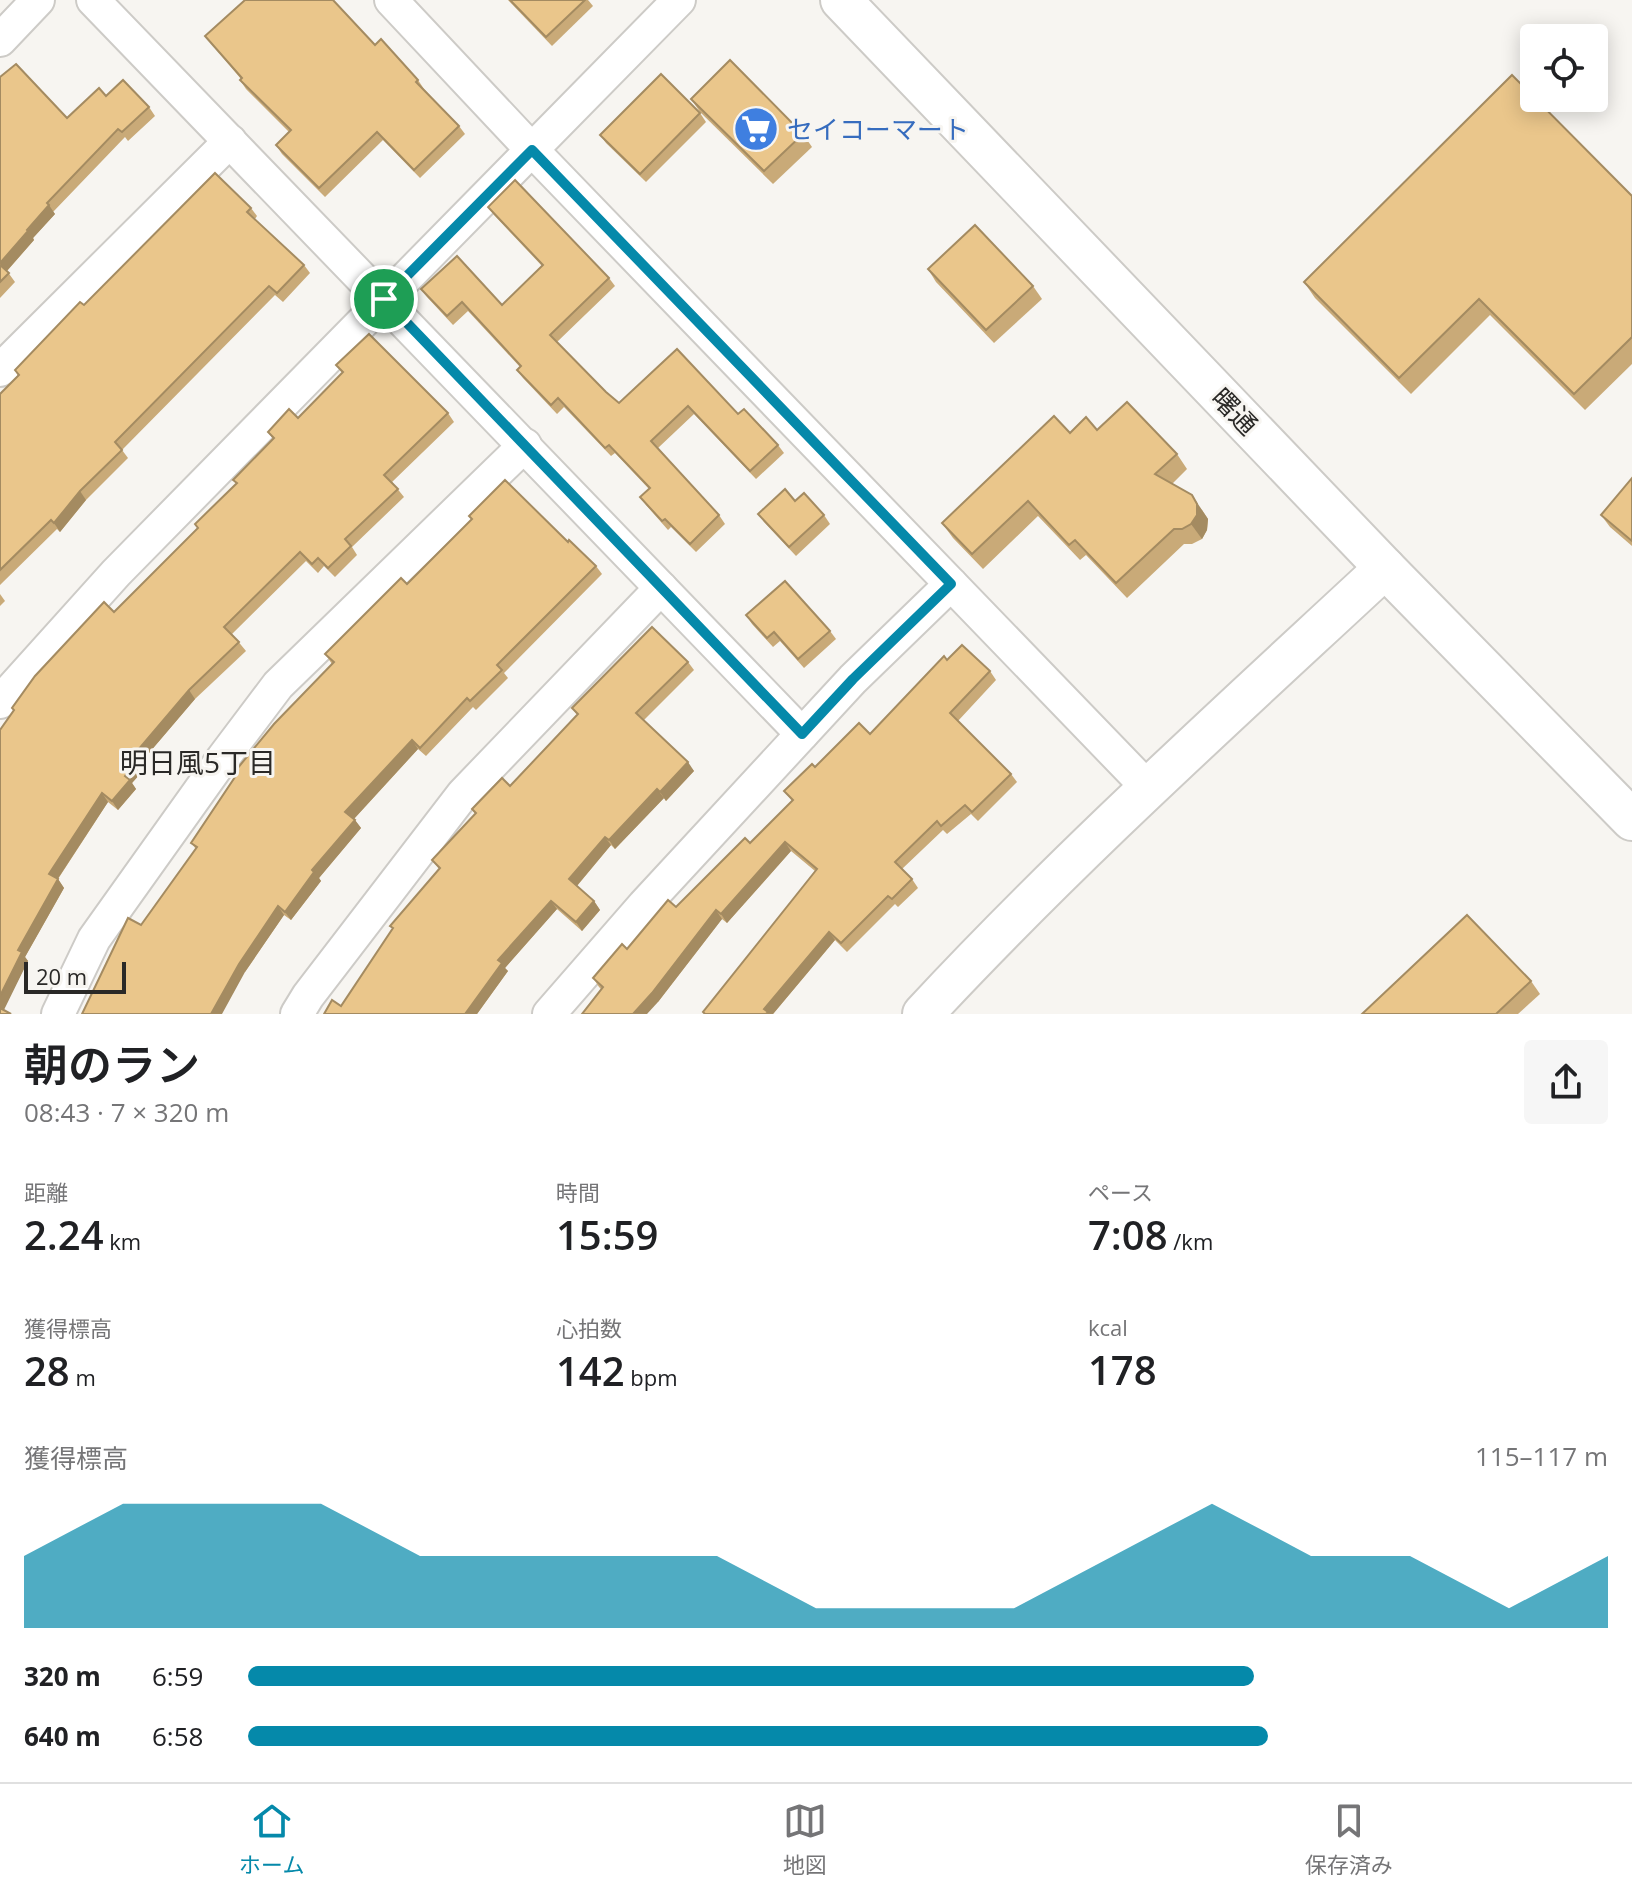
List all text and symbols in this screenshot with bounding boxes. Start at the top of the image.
map controls [1520,24,1608,112]
button: locate [1520,24,1608,112]
supermarket icon: セイコーマート [732,105,780,153]
place label: セイコーマート [787,111,969,147]
pin [350,265,418,333]
icon: arrive [362,277,406,321]
street label: 曙通 [1204,380,1266,442]
district label: 明日風5丁目 [120,743,276,781]
scale bar [24,958,126,994]
text: 20 m [36,961,87,991]
text: 朝のラン [24,1034,200,1094]
button: share [1524,1040,1608,1124]
text: 08:43 · 7 × 320 m [24,1094,229,1130]
text: 距離 [24,1177,68,1207]
text: 時間 [556,1177,600,1207]
text: ペース [1088,1177,1153,1207]
text: 2.24 [24,1207,104,1262]
text: 15:59 [556,1207,658,1262]
text: 7:08 [1088,1207,1168,1262]
text: km [104,1226,141,1256]
text: /km [1168,1226,1213,1256]
text: kcal [1088,1312,1128,1342]
text: 獲得標高 [24,1313,112,1343]
text: 心拍数 [556,1313,622,1343]
text: 178 [1088,1342,1157,1397]
text: 28 [24,1343,70,1398]
text: 142 [556,1343,625,1398]
text: m [70,1362,96,1392]
text: bpm [625,1362,678,1392]
text: 115–117 m [1475,1438,1608,1474]
text: 獲得標高 [24,1440,128,1476]
text: 320 m [24,1658,101,1694]
text: 6:59 [152,1658,203,1694]
text: 640 m [24,1718,101,1754]
text: 6:58 [152,1718,203,1754]
tab: ホーム [239,1799,304,1879]
tab: 地図 [783,1799,827,1879]
tab: 保存済み [1305,1799,1393,1879]

